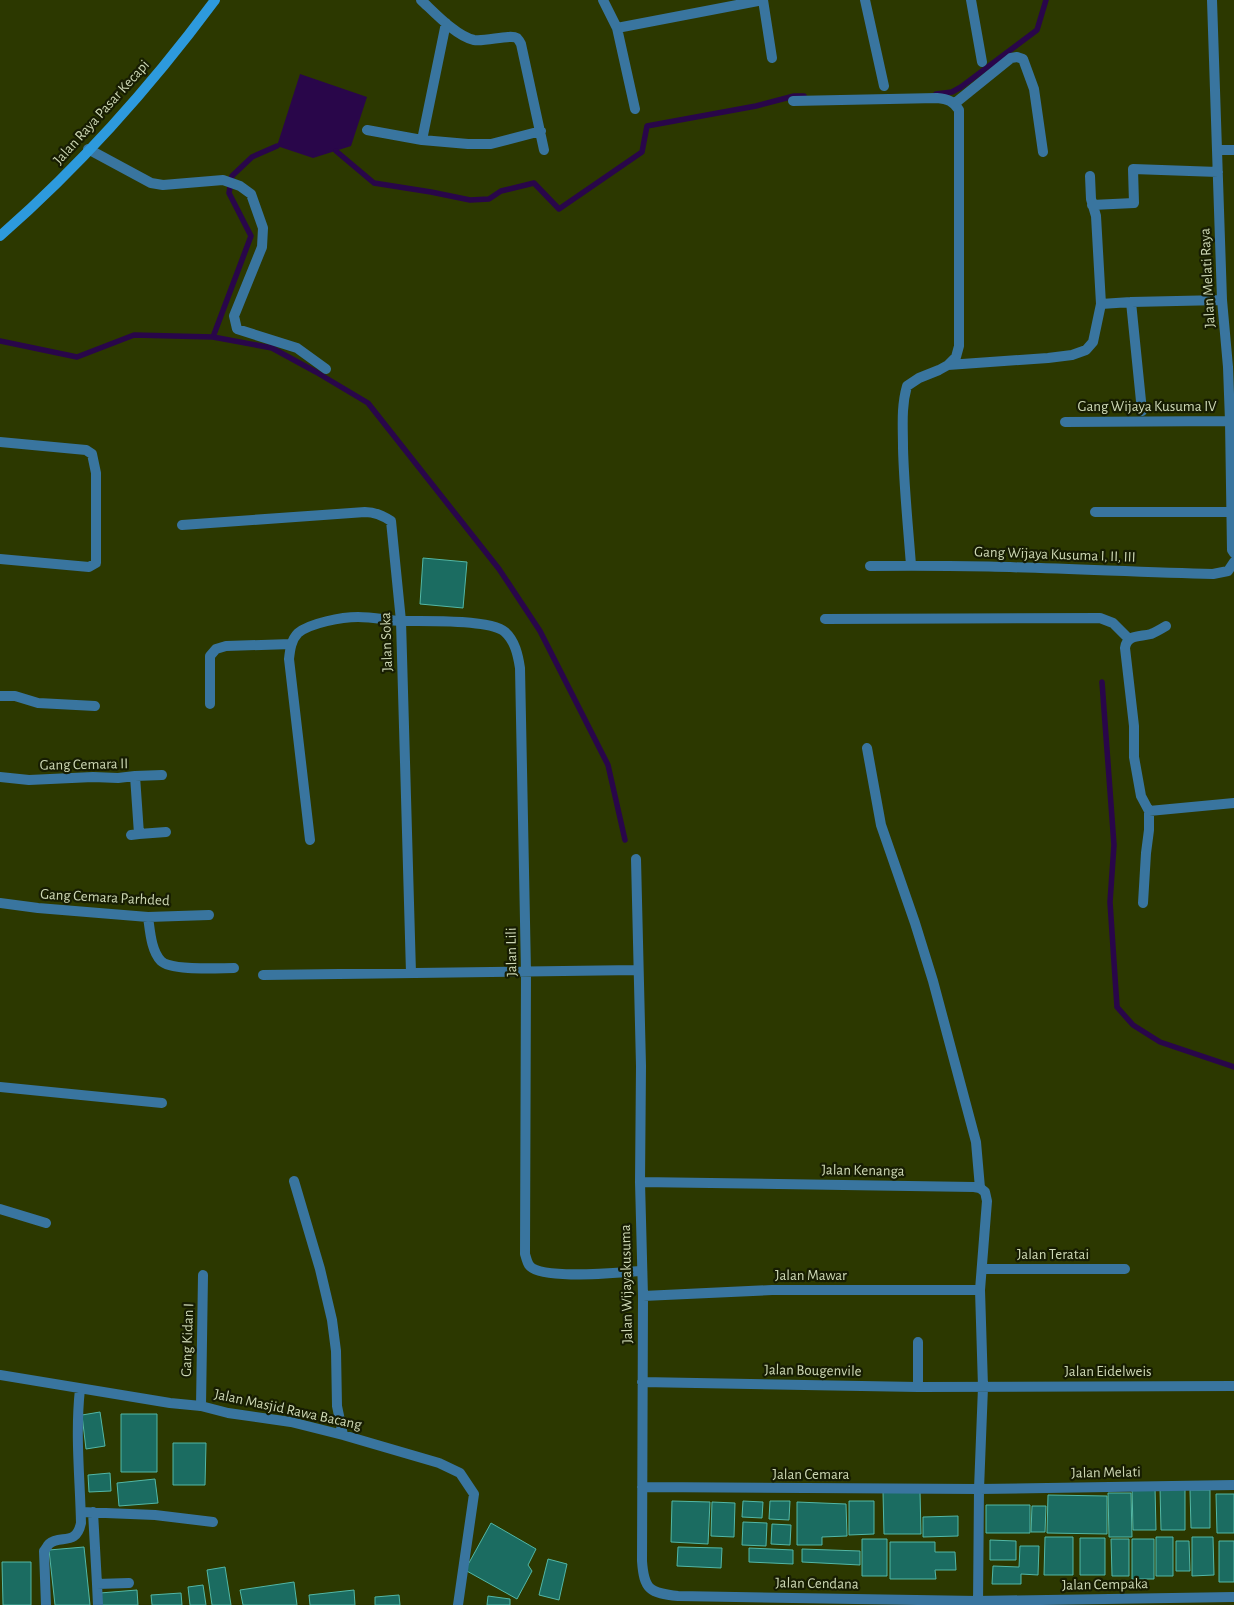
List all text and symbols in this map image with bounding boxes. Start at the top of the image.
street label: Jalan Raya Pasar Kecapi [51,57,152,167]
street label: Jalan Melati Raya [1197,228,1218,328]
street label: Gang Wijaya Kusuma IV [1078,399,1217,414]
street label: Gang Wijaya Kusuma I, II, III [974,544,1136,565]
street label: Jalan Soka [378,612,395,672]
street label: Gang Cemara II [40,756,128,773]
street label: Gang Cemara Parhded [40,887,170,908]
street label: Jalan Lili [504,927,519,977]
street label: Jalan Kenanga [821,1162,905,1179]
street label: Jalan Wijayakusuma [618,1224,635,1344]
street label: Jalan Teratai [1017,1247,1089,1262]
street label: Jalan Mawar [775,1268,847,1283]
street label: Gang Kidan I [179,1303,196,1377]
street label: Jalan Bougenvile [764,1362,862,1379]
street label: Jalan Eidelweis [1064,1364,1152,1379]
street label: Jalan Masjid Rawa Bacang [213,1387,364,1433]
street label: Jalan Melati [1071,1464,1141,1481]
street label: Jalan Cemara [773,1467,849,1482]
street label: Jalan Cendana [775,1575,859,1592]
street label: Jalan Cempaka [1062,1576,1148,1593]

